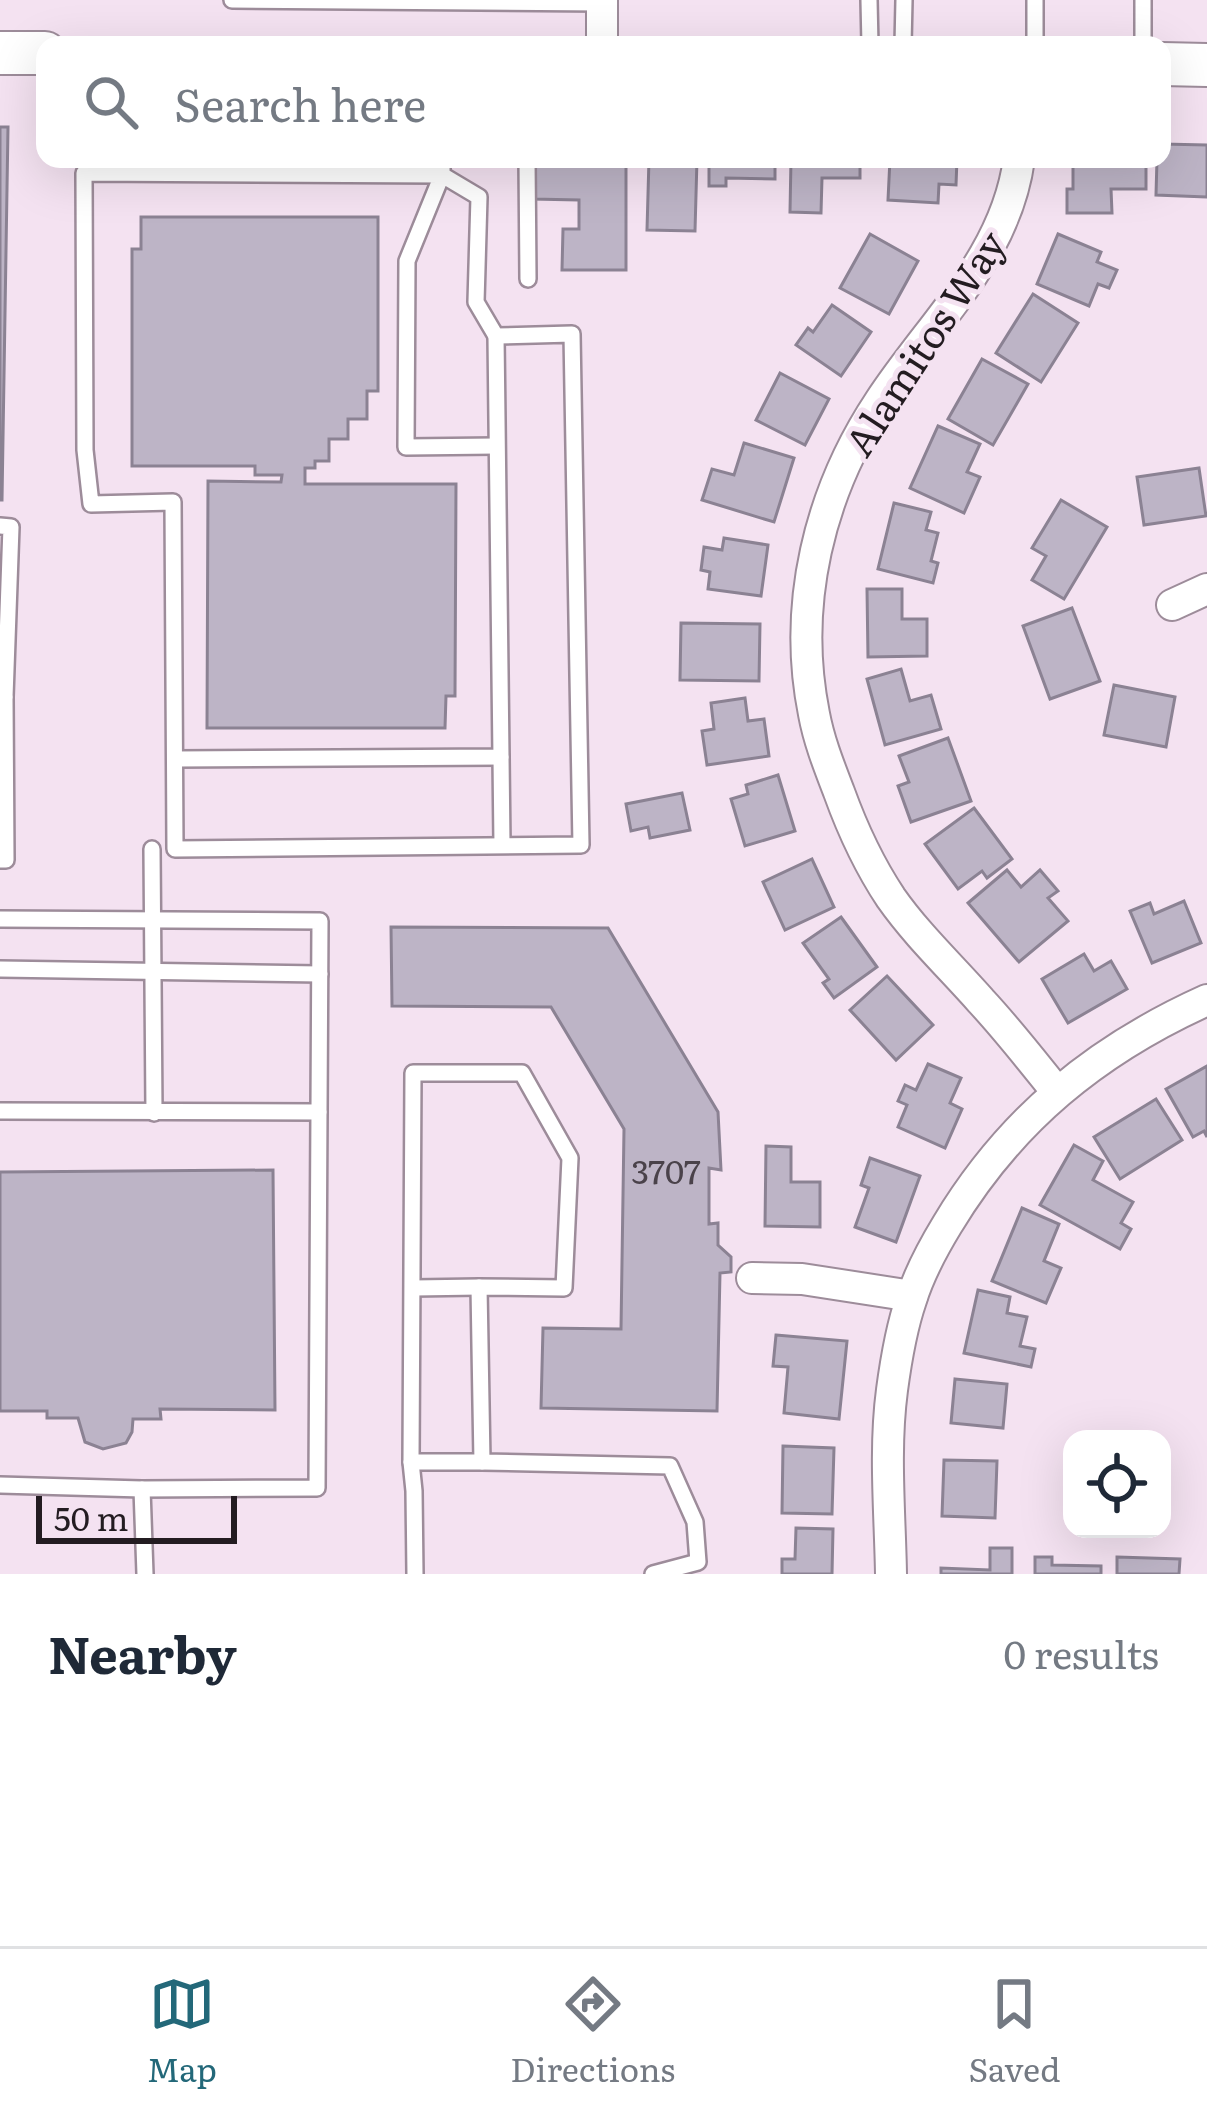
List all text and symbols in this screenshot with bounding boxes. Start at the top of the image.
search box [36,36,1171,168]
icon: search [78,69,144,135]
text: Search here [174,69,426,136]
street label: Alamitos Way [828,217,1018,466]
house number: 3707 [631,1145,701,1194]
map controls [1063,1430,1171,1538]
button: locate [1063,1430,1171,1538]
scale bar [36,1490,237,1543]
text: 50 m [54,1492,128,1541]
text: Nearby [48,1614,237,1690]
text: 0 results [1004,1623,1159,1681]
tab: Map [147,1971,217,2092]
tab: Directions [510,1971,675,2092]
tab: Saved [968,1971,1060,2092]

